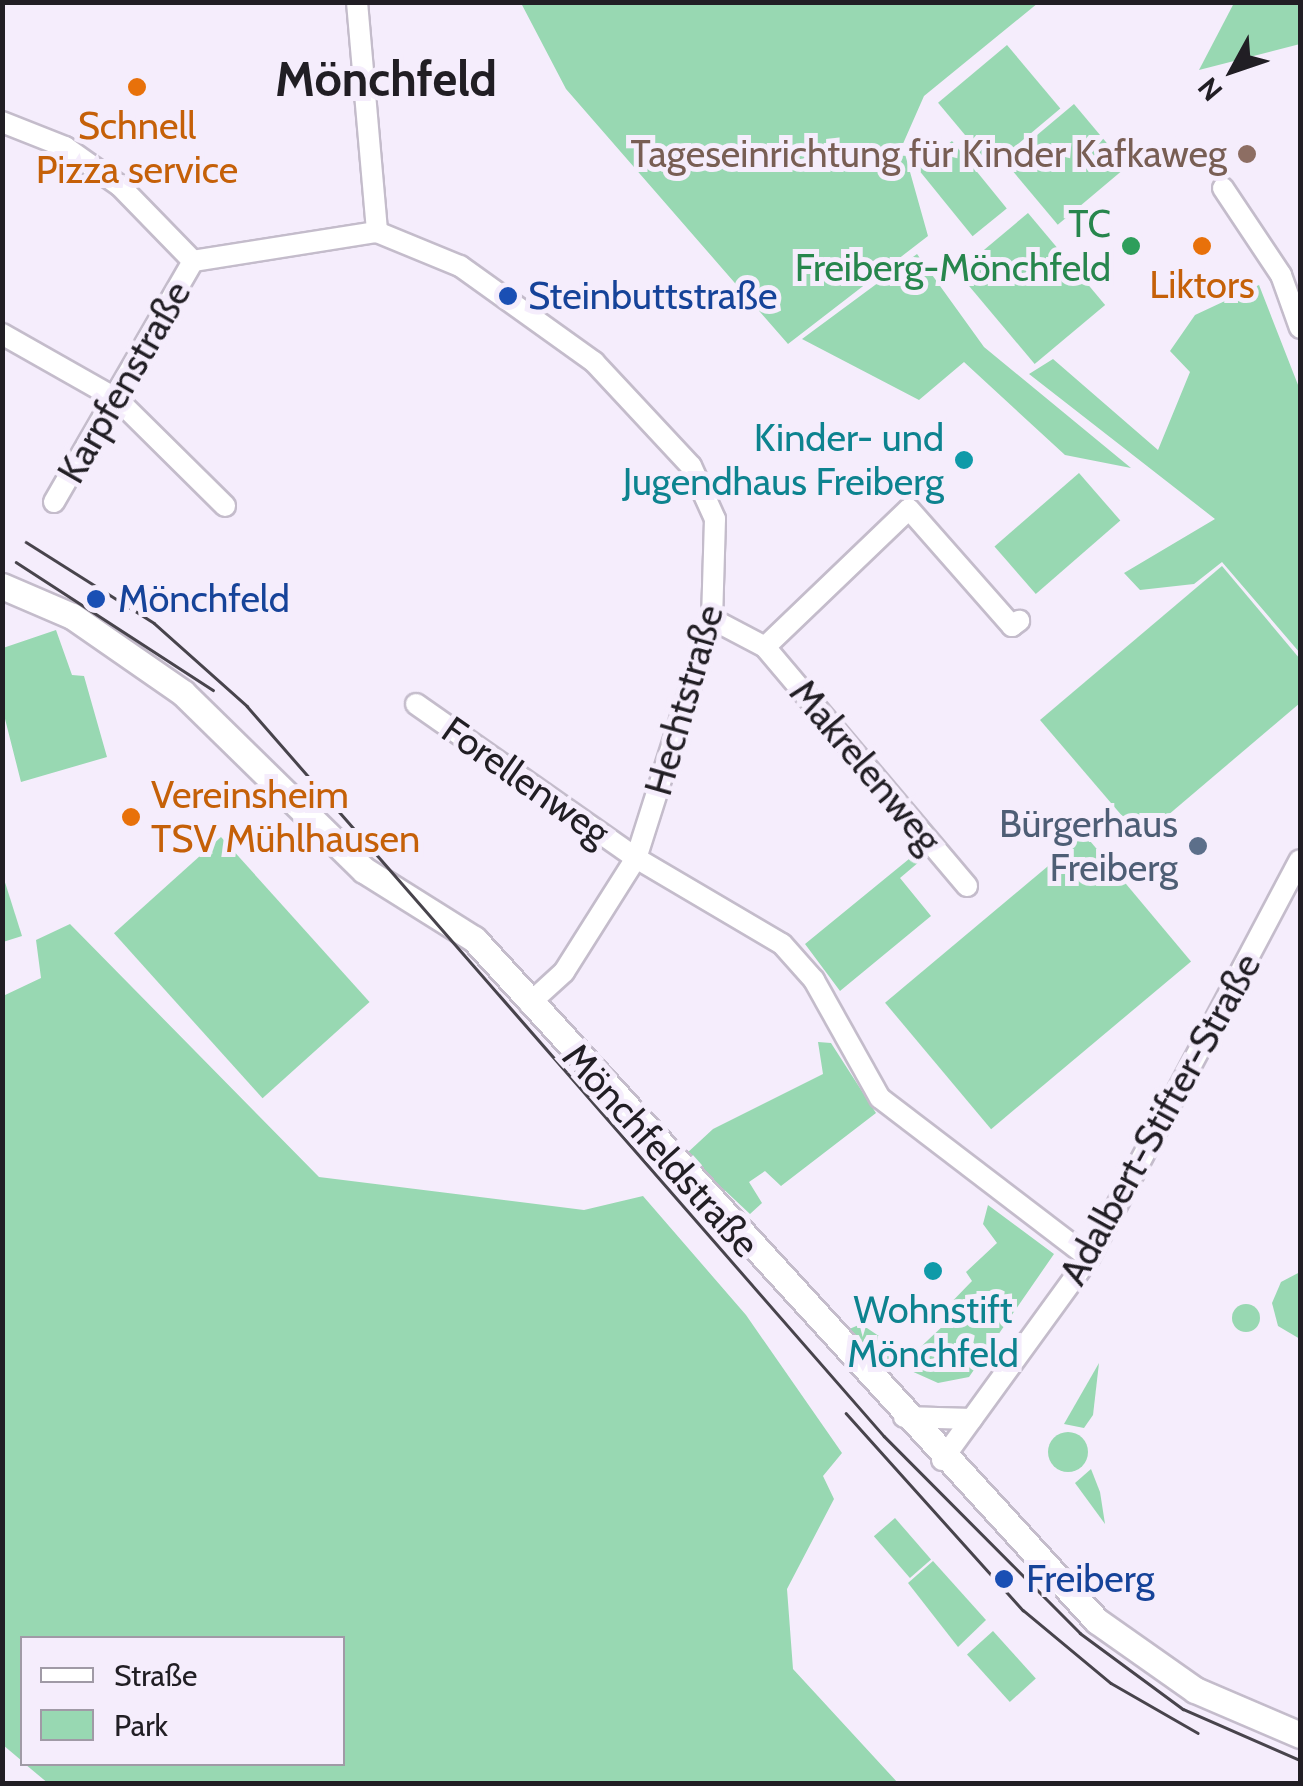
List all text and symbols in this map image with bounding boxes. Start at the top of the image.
north arrow [1183,20,1283,120]
district label: Mönchfeld [275,51,497,109]
text: N [1191,71,1229,108]
marker: Schnell Pizza service [126,76,148,98]
place label: Schnell Pizza service [36,103,238,192]
place label: Tageseinrichtung für Kinder Kafkaweg [631,131,1227,177]
marker: Tageseinrichtung für Kinder Kafkaweg [1236,143,1258,165]
place label: TC Freiberg-Mönchfeld [795,201,1111,290]
marker: TC Freiberg-Mönchfeld [1120,235,1142,257]
marker: Liktors [1191,235,1213,257]
place label: Liktors [1149,262,1255,308]
street label: Karpfenstraße [48,273,200,491]
place label: Steinbuttstraße [528,273,777,319]
marker: Steinbuttstraße [497,285,519,307]
place label: Kinder- und Jugendhaus Freiberg [623,415,944,504]
marker: Kinder- und Jugendhaus Freiberg [953,449,975,471]
place label: Mönchfeld [118,576,290,622]
marker: Mönchfeld [83,586,109,612]
street label: Hechtstraße [635,600,733,800]
street label: Makrelenweg [780,670,952,862]
street label: Forellenweg [433,707,619,855]
place label: Vereinsheim TSV Mühlhausen [151,772,420,862]
place label: Bürgerhaus Freiberg [999,801,1178,891]
marker: Vereinsheim TSV Mühlhausen [120,806,142,828]
marker: Bürgerhaus Freiberg [1187,835,1209,857]
street label: Adalbert-Stifter-Straße [1050,945,1270,1293]
street label: Mönchfeldstraße [553,1034,769,1266]
marker: Wohnstift Mönchfeld [922,1260,944,1282]
place label: Wohnstift Mönchfeld [847,1287,1019,1376]
place label: Freiberg [1026,1556,1154,1602]
marker: Freiberg [991,1566,1017,1592]
legend [20,1636,345,1766]
text: Straße [114,1657,197,1694]
text: Park [114,1707,168,1744]

